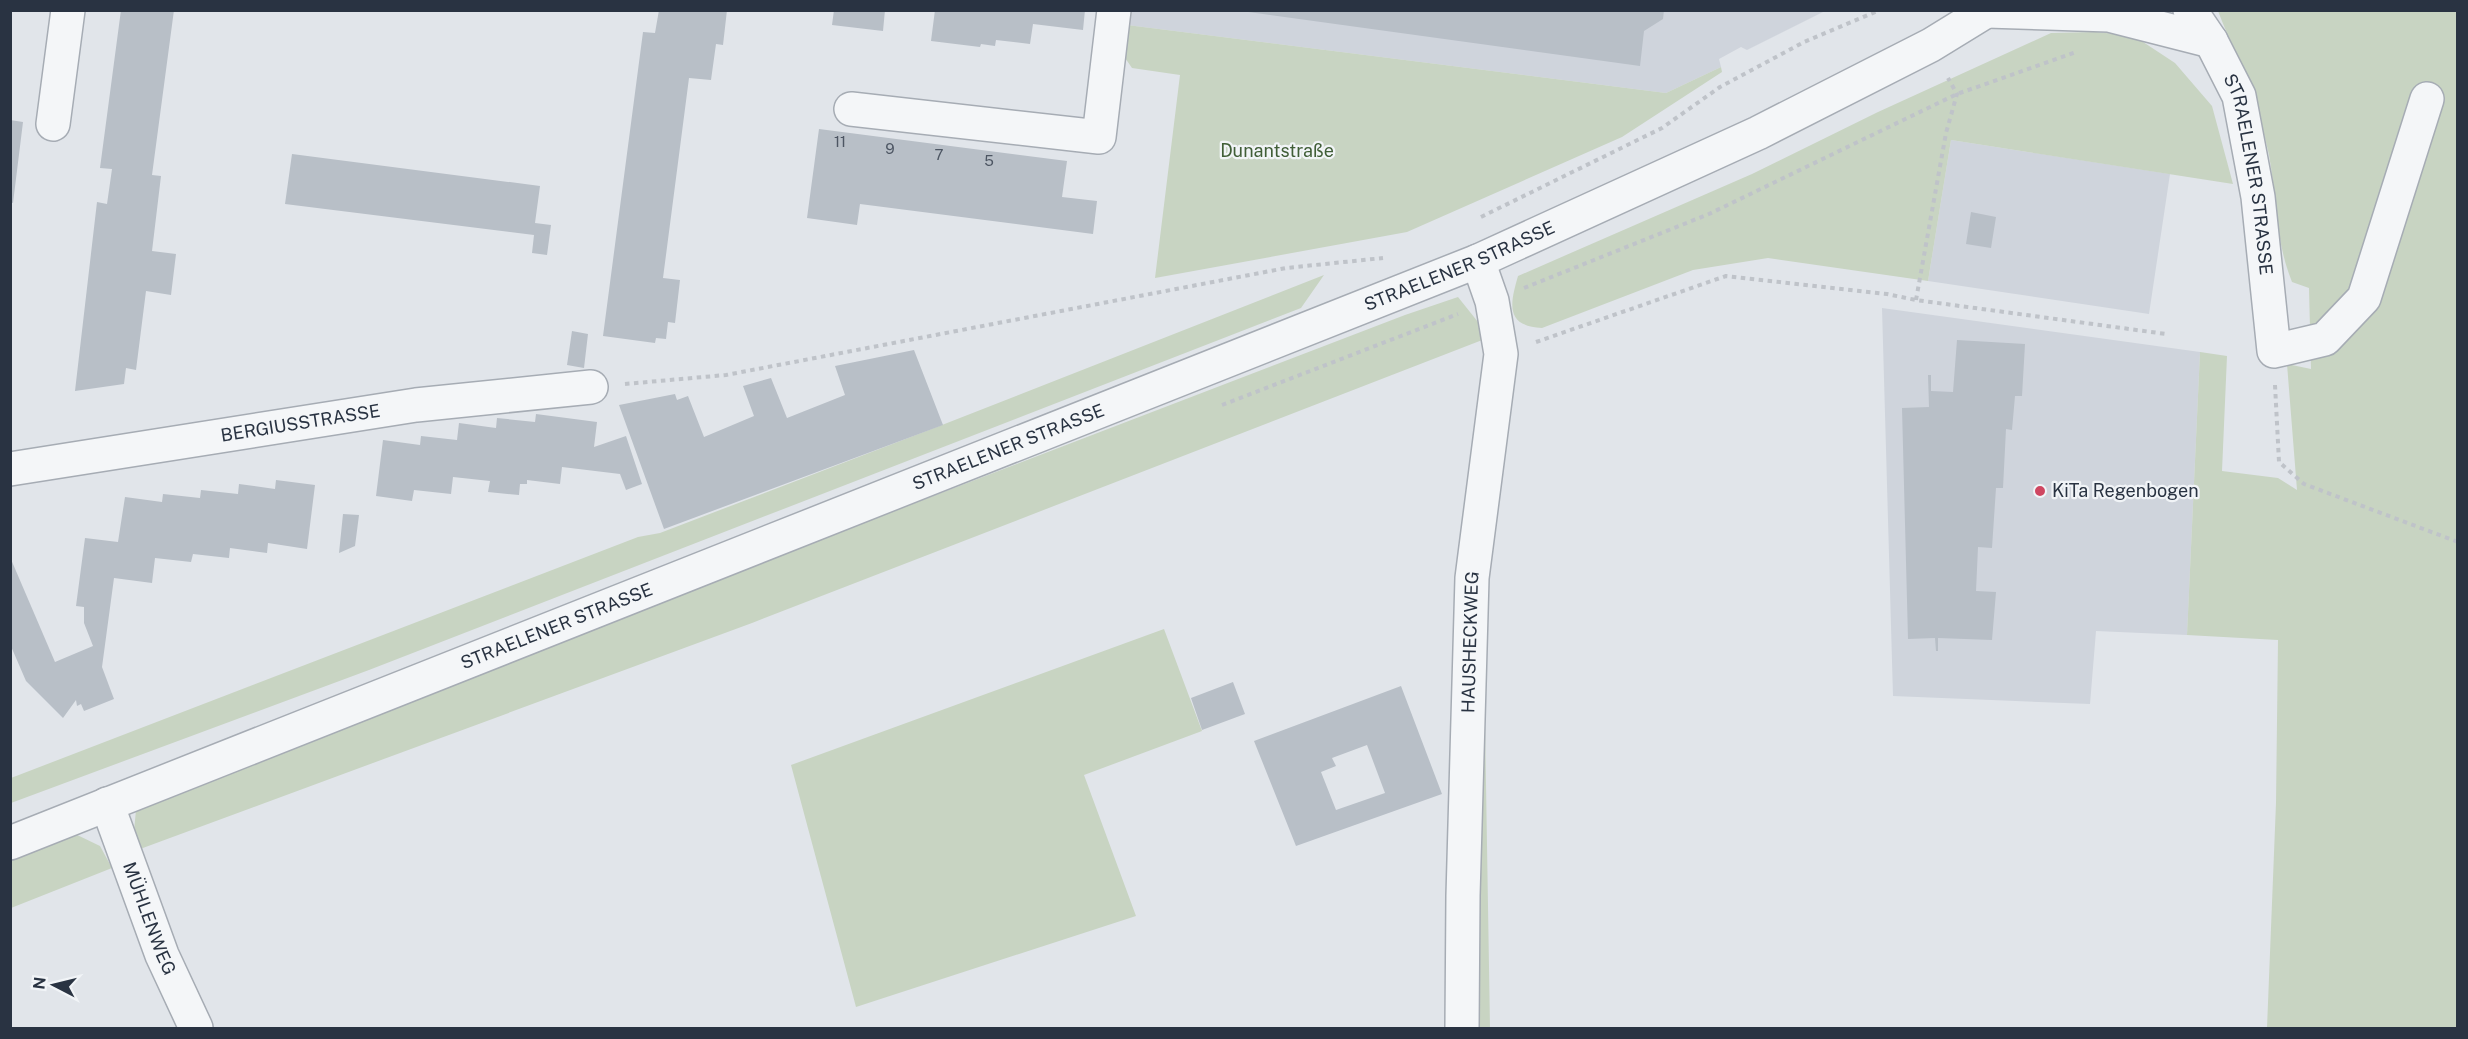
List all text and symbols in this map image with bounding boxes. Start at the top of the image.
street label: STRAELENER STRASSE [2219,70,2277,276]
house number: 11 [834,133,846,150]
house number: 9 [885,140,895,157]
park label: Dunantstraße [1220,140,1334,161]
house number: 7 [934,146,944,163]
house number: 5 [984,152,994,169]
street label: STRAELENER STRASSE [1361,216,1558,315]
street label: STRAELENER STRASSE [909,399,1107,494]
street label: BERGIUSSTRASSE [219,400,382,446]
place label: KiTa Regenbogen [2052,480,2199,501]
marker: KiTa Regenbogen [2033,484,2047,498]
street label: HAUSHECKWEG [1457,570,1483,713]
street label: STRAELENER STRASSE [457,578,655,673]
street label: MÜHLENWEG [119,859,181,978]
north arrow [24,955,84,1015]
text: N [29,976,50,991]

